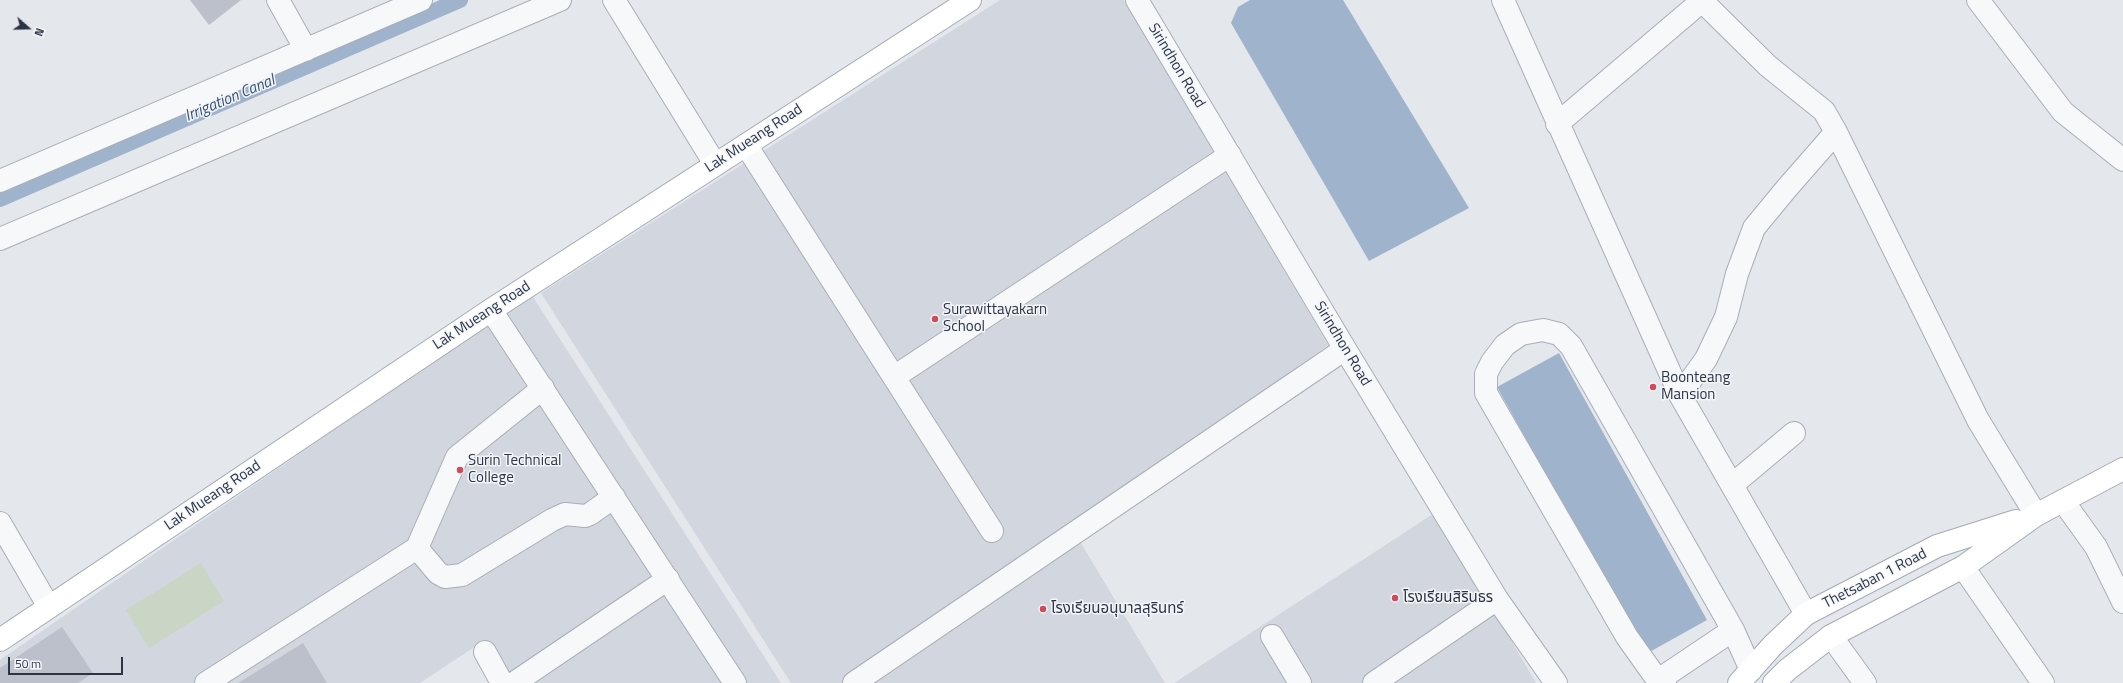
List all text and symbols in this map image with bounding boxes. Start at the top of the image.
north arrow [8,8,48,48]
street label: Sirindhon Road [1144,20,1208,112]
text: N [30,26,48,38]
water label: Irrigation Canal [182,71,278,127]
street label: Lak Mueang Road [702,101,806,177]
street label: Lak Mueang Road [430,278,534,354]
street label: Sirindhon Road [1310,298,1374,390]
place label: Surawittayakarn School [943,301,1047,336]
marker: Surawittayakarn School [930,314,940,324]
place label: Boonteang Mansion [1661,369,1730,404]
marker: Boonteang Mansion [1648,382,1658,392]
place label: Surin Technical College [468,452,561,487]
street label: Lak Mueang Road [161,457,265,535]
marker: Surin Technical College [455,465,465,475]
street label: Thetsaban 1 Road [1820,545,1930,613]
place label: โรงเรียนสิรินธร [1403,589,1493,607]
marker: โรงเรียนสิรินธร [1390,593,1400,603]
place label: โรงเรียนอนุบาลสุรินทร์ [1051,600,1184,618]
marker: โรงเรียนอนุบาลสุรินทร์ [1038,604,1048,614]
scale bar [10,649,125,675]
text: 50 m [15,654,41,673]

